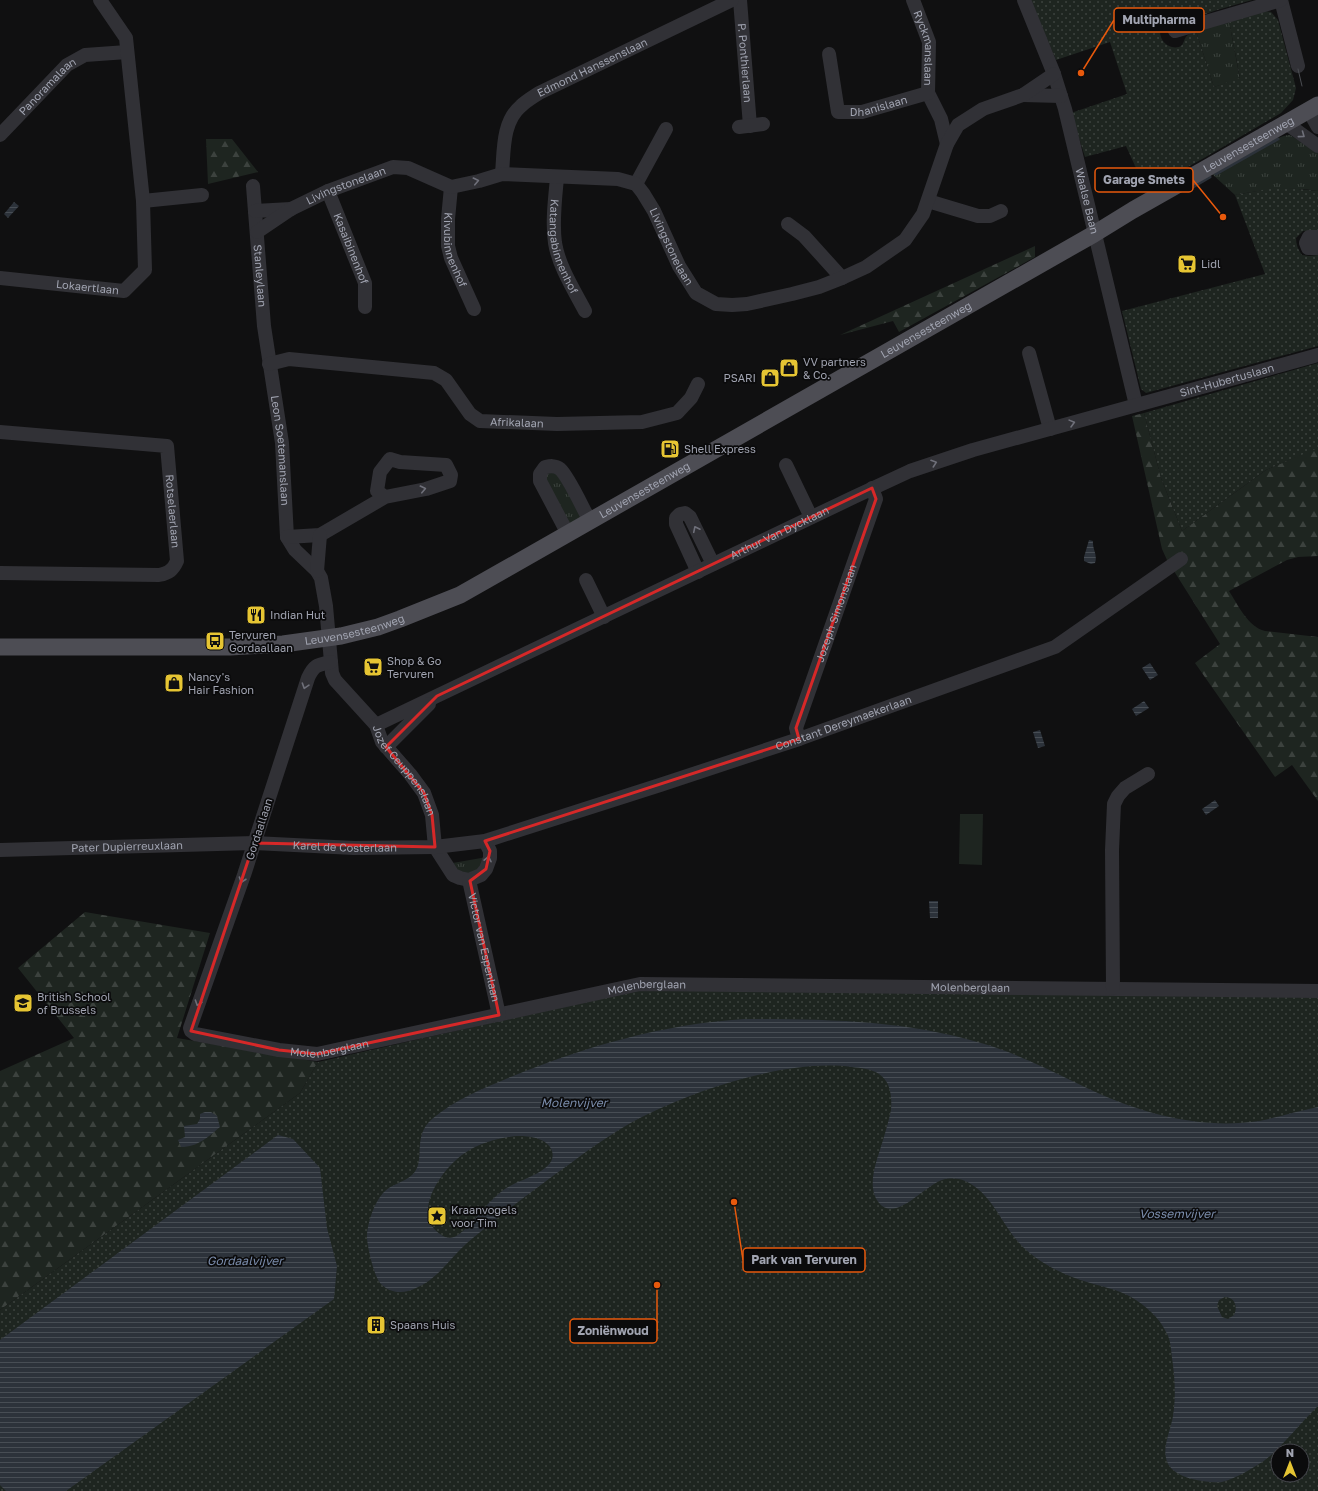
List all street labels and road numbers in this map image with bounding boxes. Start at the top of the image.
street label: Ryckmanslaan [911,8,936,86]
street label: P. Ponthierlaan [736,23,755,103]
street label: Edmond Hanssenslaan [535,35,649,99]
street label: Panoramalaan [16,55,78,117]
street label: Dhanislaan [850,92,909,118]
street label: Leuvensesteenweg [1201,113,1296,175]
street label: Livingstonelaan [304,163,387,207]
street label: Waalse Baan [1073,166,1102,235]
street label: Katangabinnenhof [548,198,581,296]
street label: Livingstonelaan [647,206,696,287]
street label: Kasaibinenhof [331,211,372,286]
street label: Kivubinnenhof [442,212,470,289]
street label: Stanleylaan [252,244,269,307]
street label: Lokaertlaan [55,277,120,296]
street label: Leuvensesteenweg [878,298,973,360]
street label: Sint-Hubertuslaan [1178,360,1275,399]
street label: Leon Soetemanslaan [269,394,292,506]
street label: Afrikalaan [490,414,544,429]
street label: Leuvensesteenweg [597,459,692,521]
street label: Rotselaerlaan [163,474,183,548]
street label: Arthur Van Dycklaan [728,503,831,561]
street label: Jozeph Simonslaan [813,562,859,664]
street label: Leuvensesteenweg [304,611,406,647]
street label: Constant Dereymaekerlaan [774,692,913,752]
street label: Jozef Ceuppenslaan [371,723,439,817]
street label: Gordaallaan [242,796,275,861]
street label: Pater Dupierreuxlaan [71,838,183,854]
street label: Karel de Costerlaan [292,838,397,854]
street label: Victor van Espenlaan [466,892,503,1003]
street label: Molenberglaan [606,977,686,997]
street label: Molenberglaan [931,980,1010,994]
street label: Molenberglaan [290,1036,370,1060]

